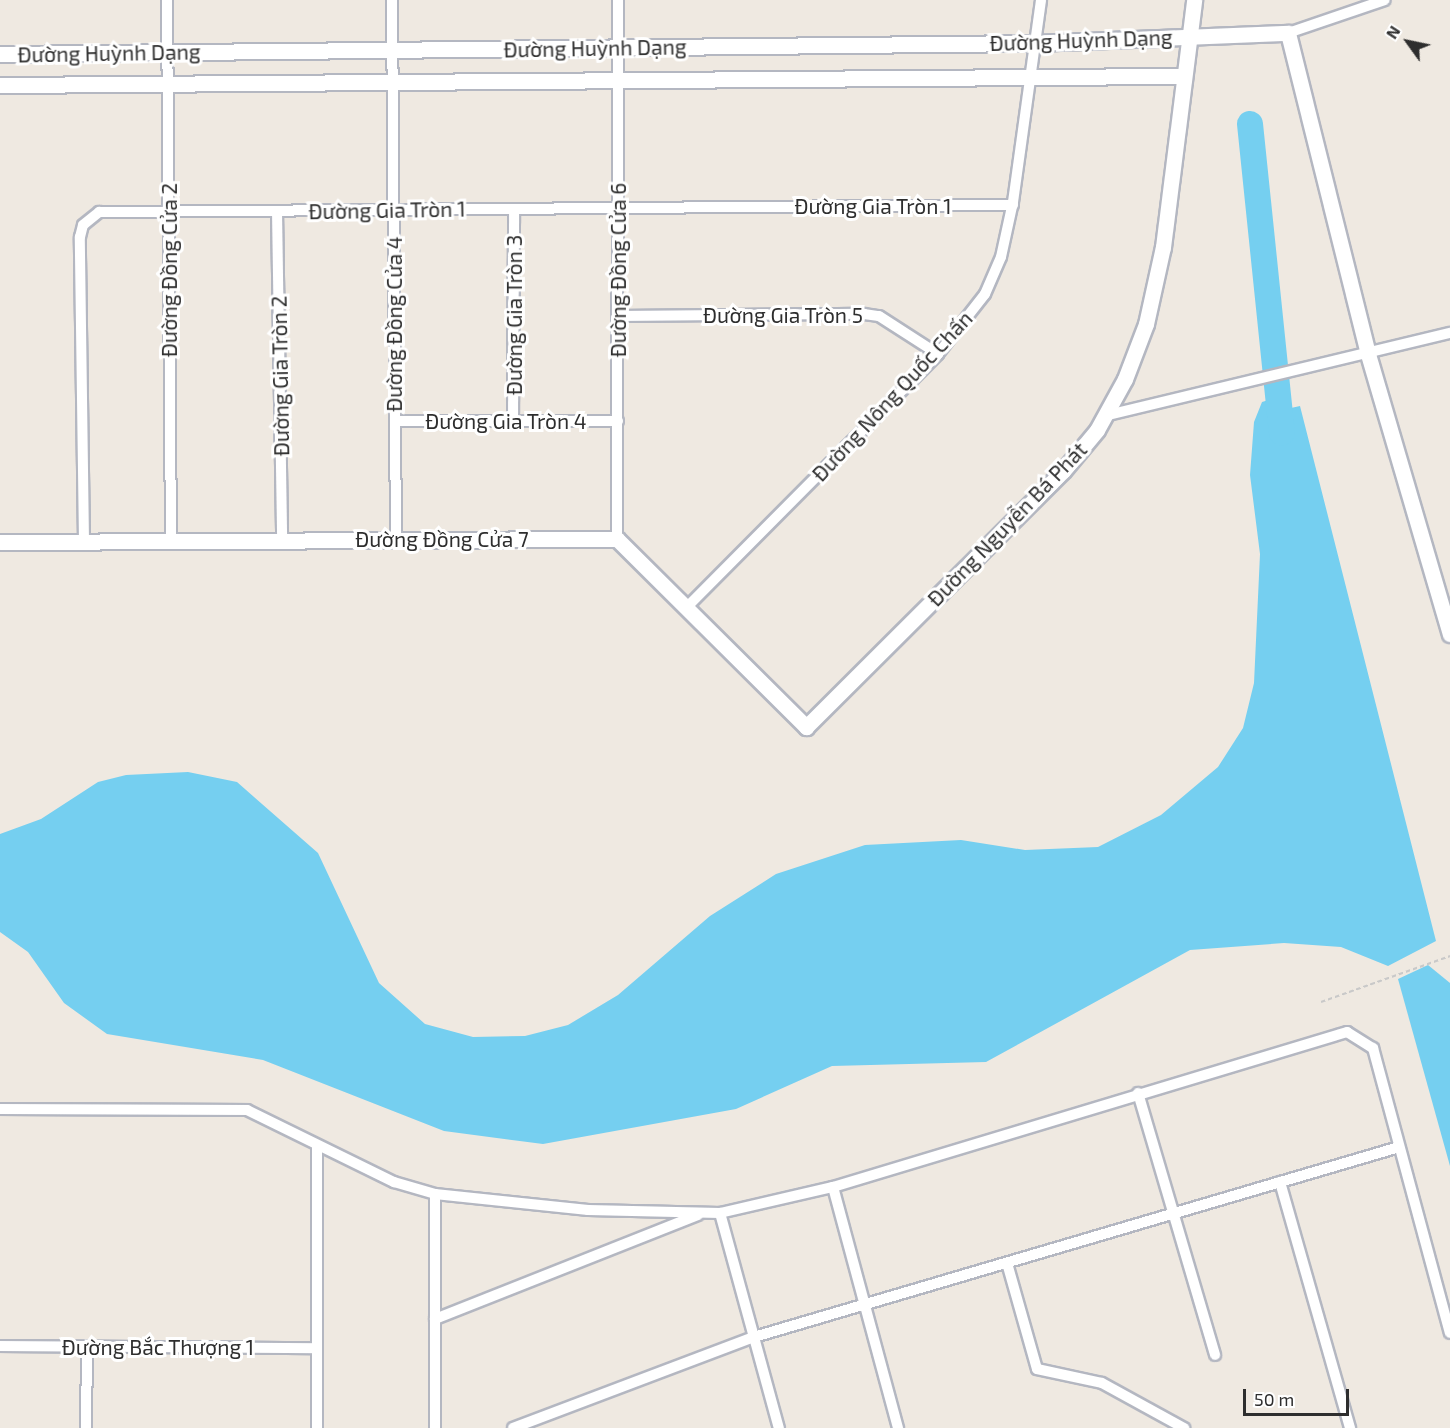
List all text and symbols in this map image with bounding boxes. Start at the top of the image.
north arrow [1378,12,1438,72]
text: N [1381,22,1404,42]
street label: Đường Huỳnh Dạng [989,24,1173,56]
street label: Đường Huỳnh Dạng [503,34,687,62]
street label: Đường Huỳnh Dạng [17,39,201,67]
street label: Đường Đồng Cửa 2 [156,183,182,357]
street label: Đường Đồng Cửa 6 [605,183,631,357]
street label: Đường Gia Tròn 1 [794,193,952,219]
street label: Đường Gia Tròn 1 [308,196,466,224]
street label: Đường Gia Tròn 3 [501,235,527,395]
street label: Đường Đồng Cửa 4 [381,236,407,412]
street label: Đường Gia Tròn 2 [266,295,294,457]
street label: Đường Gia Tròn 5 [703,302,863,328]
street label: Đường Nông Quốc Chấn [807,306,977,486]
street label: Đường Gia Tròn 4 [425,408,587,434]
street label: Đường Nguyễn Bá Phát [922,437,1092,611]
street label: Đường Đồng Cửa 7 [355,526,529,552]
street label: Đường Bắc Thượng 1 [62,1334,254,1360]
scale bar [1246,1377,1352,1415]
text: 50 m [1254,1388,1294,1410]

